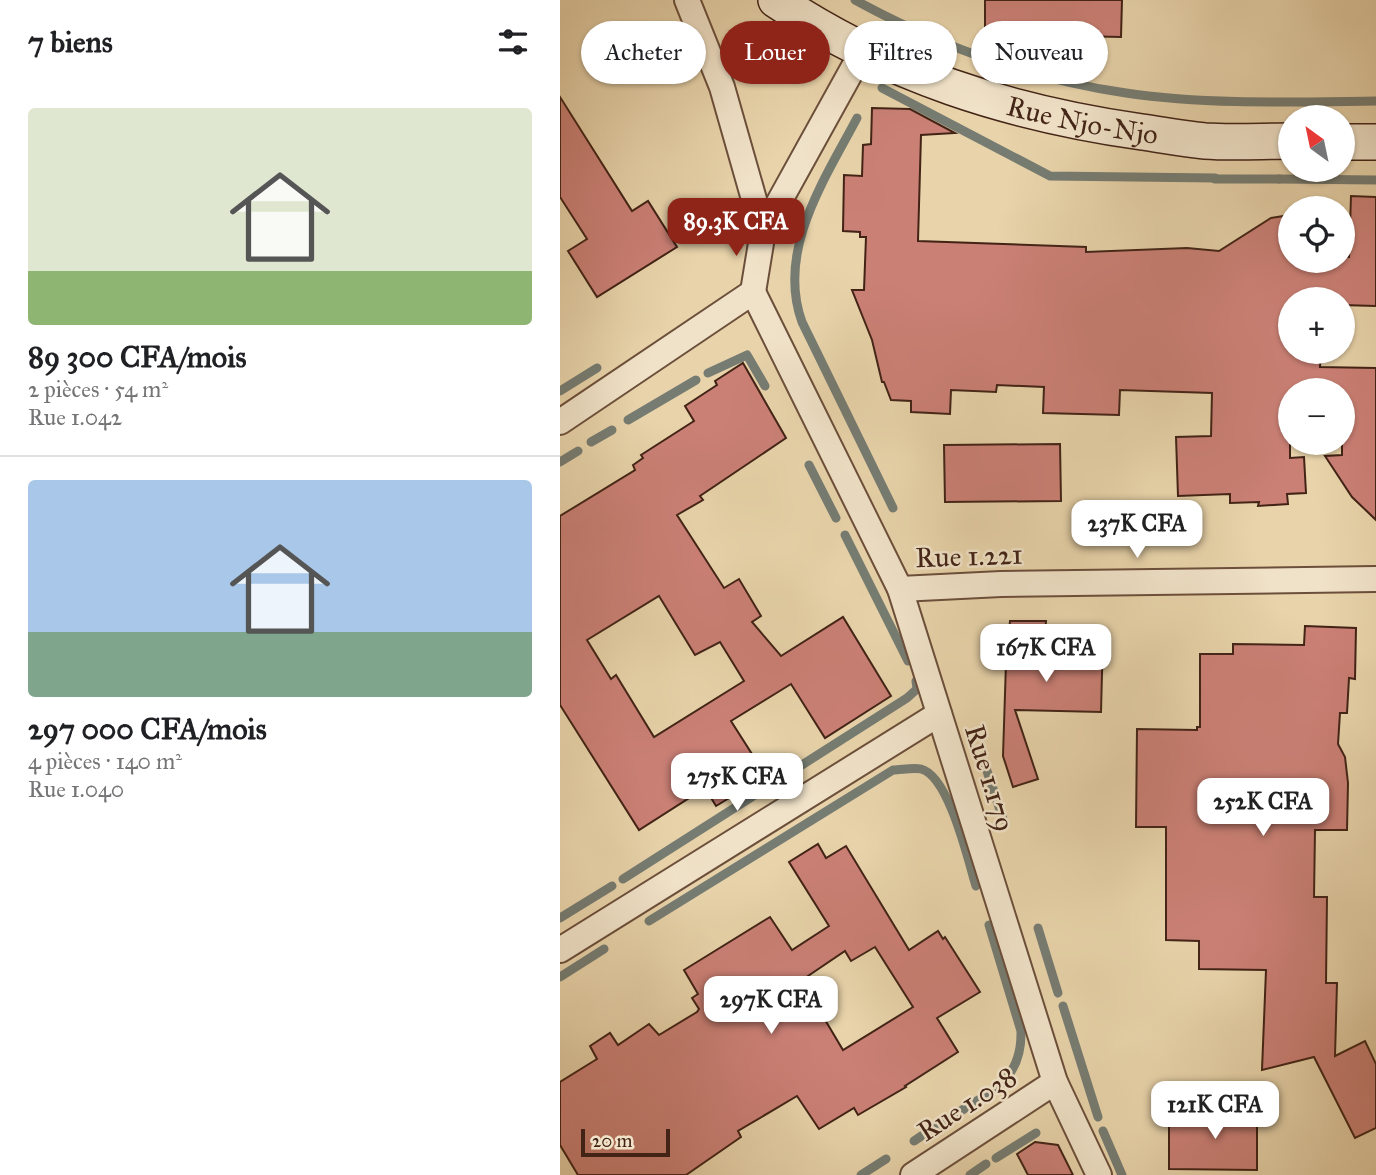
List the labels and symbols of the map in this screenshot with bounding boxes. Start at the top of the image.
street label: Rue Njo-Njo [1003,88,1161,152]
north arrow [1278,105,1354,182]
pin: 89.3K CFA [656,198,816,258]
pin: 237K CFA [1065,500,1209,560]
street label: Rue 1.221 [915,537,1023,575]
pin: 167K CFA [974,624,1118,684]
street label: Rue 1.179 [957,720,1023,836]
pin: 275K CFA [665,754,809,813]
pin: 252K CFA [1191,778,1335,838]
pin: 297K CFA [699,976,843,1036]
street label: Rue 1.038 [911,1059,1023,1149]
pin: 121K CFA [1143,1082,1287,1141]
scale bar [581,1126,670,1158]

